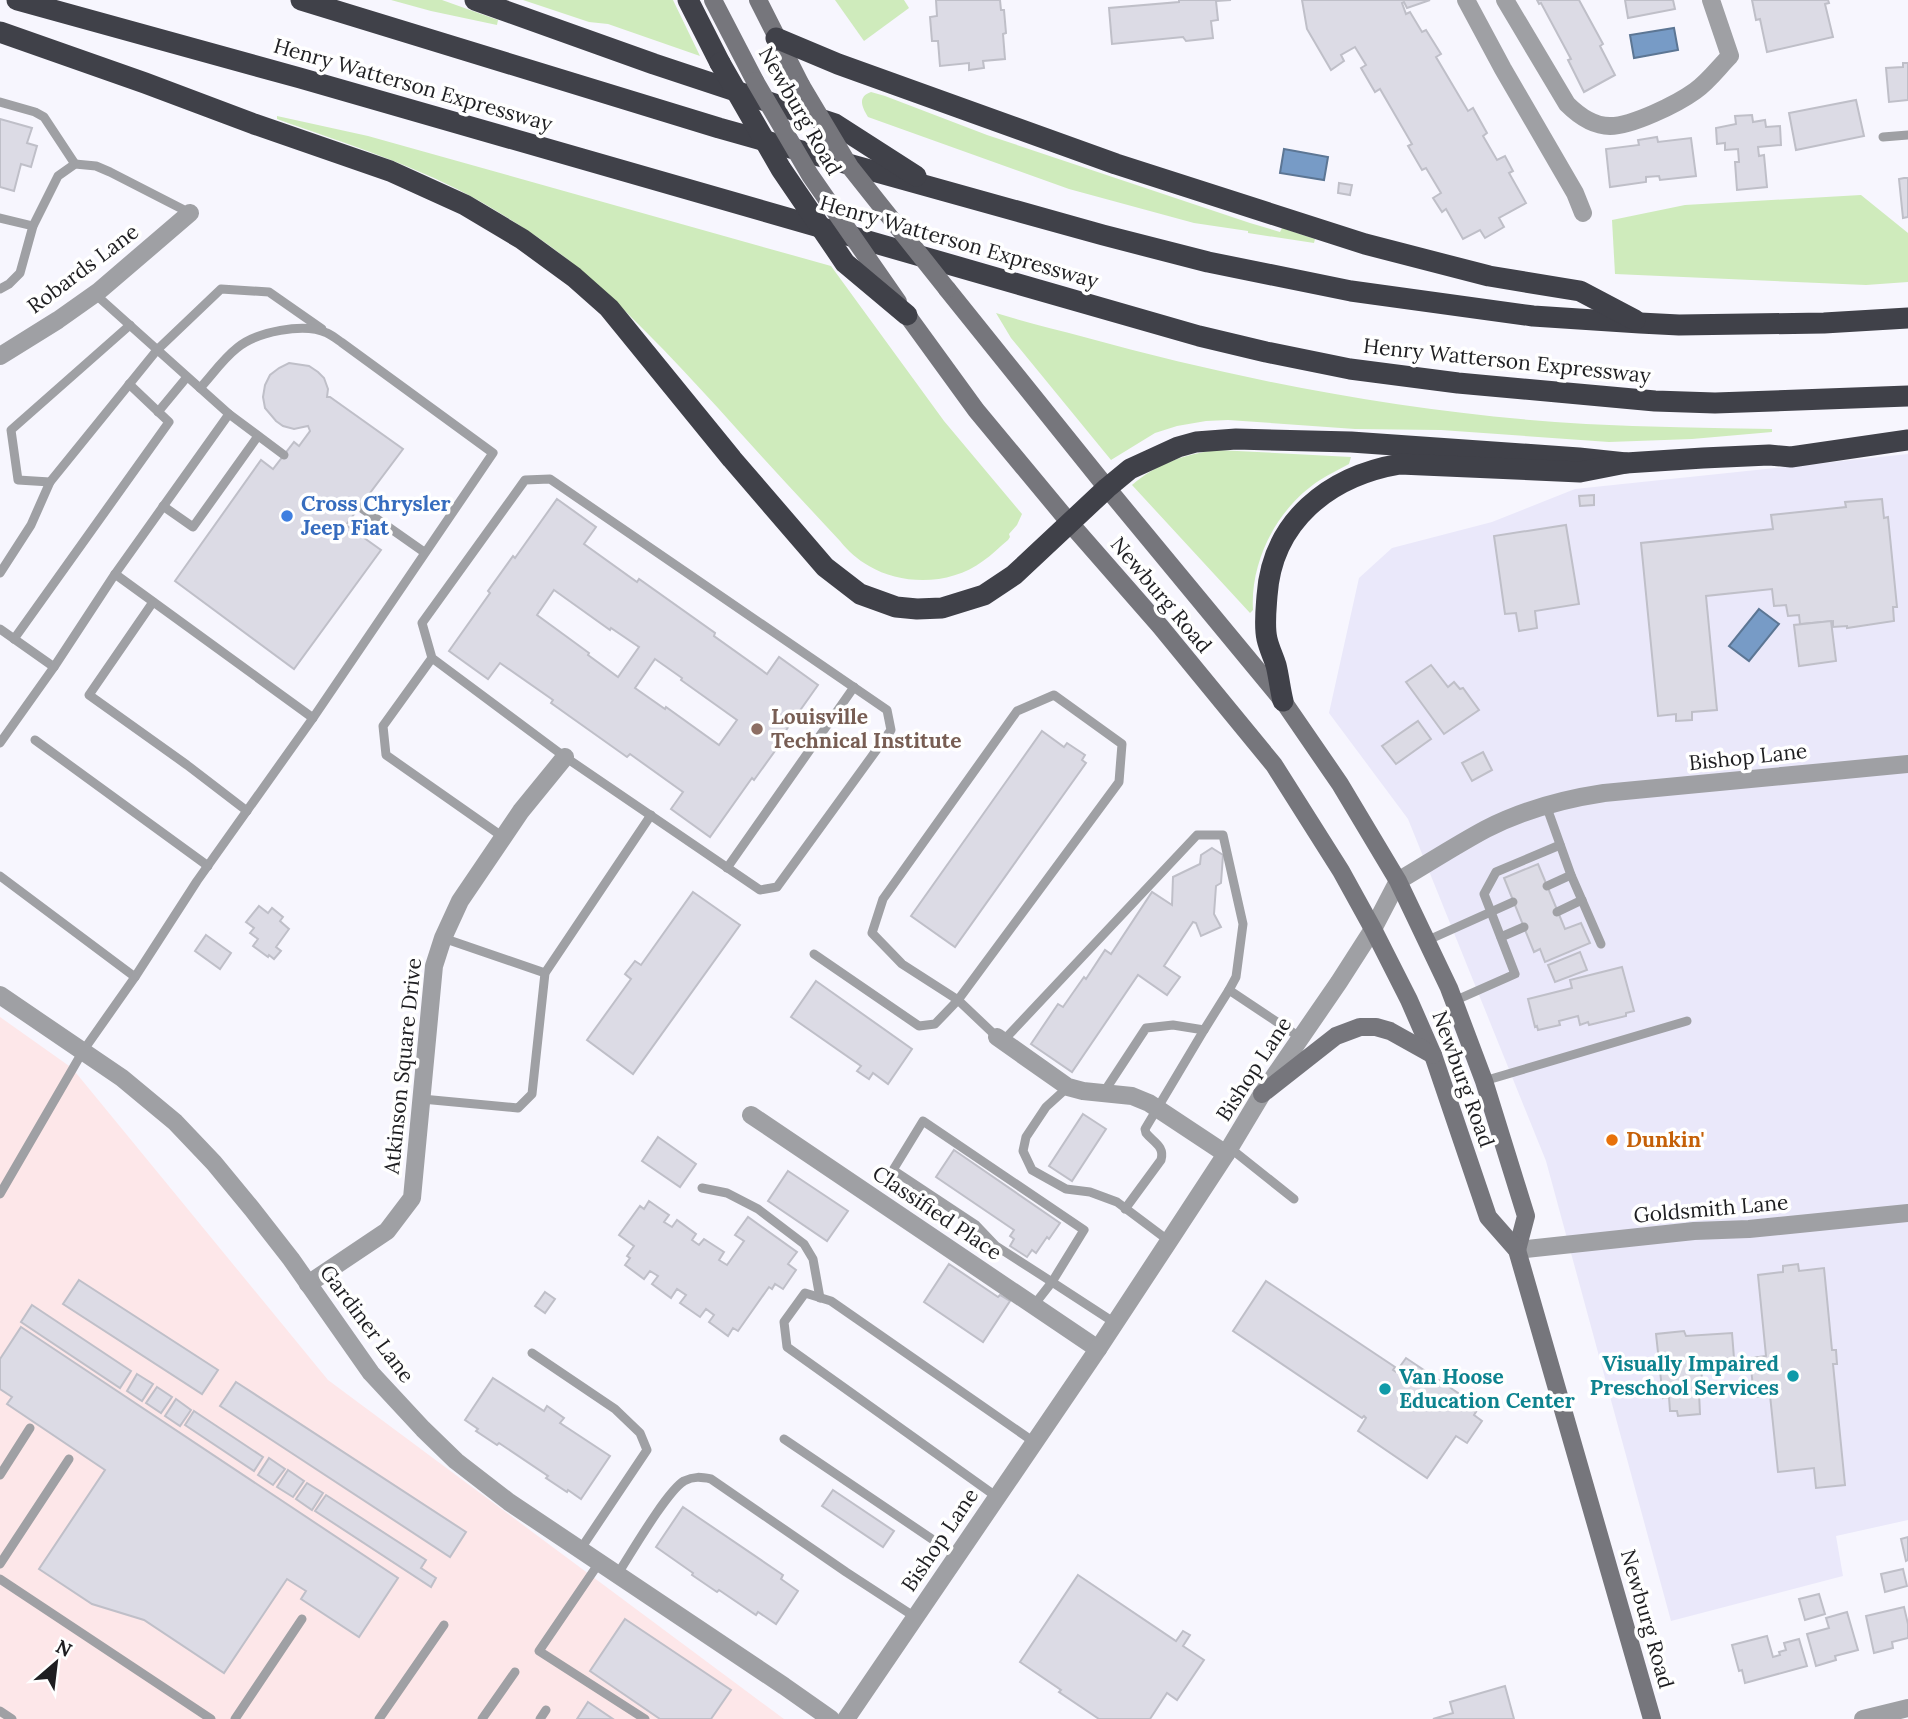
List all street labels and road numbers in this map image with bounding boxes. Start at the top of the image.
street label: Henry Watterson Expressway [271,32,556,137]
street label: Newburg Road [753,42,848,180]
street label: Henry Watterson Expressway [817,189,1102,294]
street label: Robards Lane [22,218,144,319]
street label: Henry Watterson Expressway [1362,332,1652,389]
street label: Newburg Road [1105,531,1218,658]
street label: Bishop Lane [1687,737,1809,776]
street label: Atkinson Square Drive [378,957,427,1176]
street label: Newburg Road [1426,1007,1501,1151]
street label: Bishop Lane [1210,1011,1297,1126]
street label: Classified Place [867,1159,1007,1266]
street label: Goldsmith Lane [1633,1188,1789,1229]
street label: Gardiner Lane [314,1259,420,1388]
street label: Bishop Lane [895,1483,984,1597]
street label: Newburg Road [1615,1546,1680,1692]

